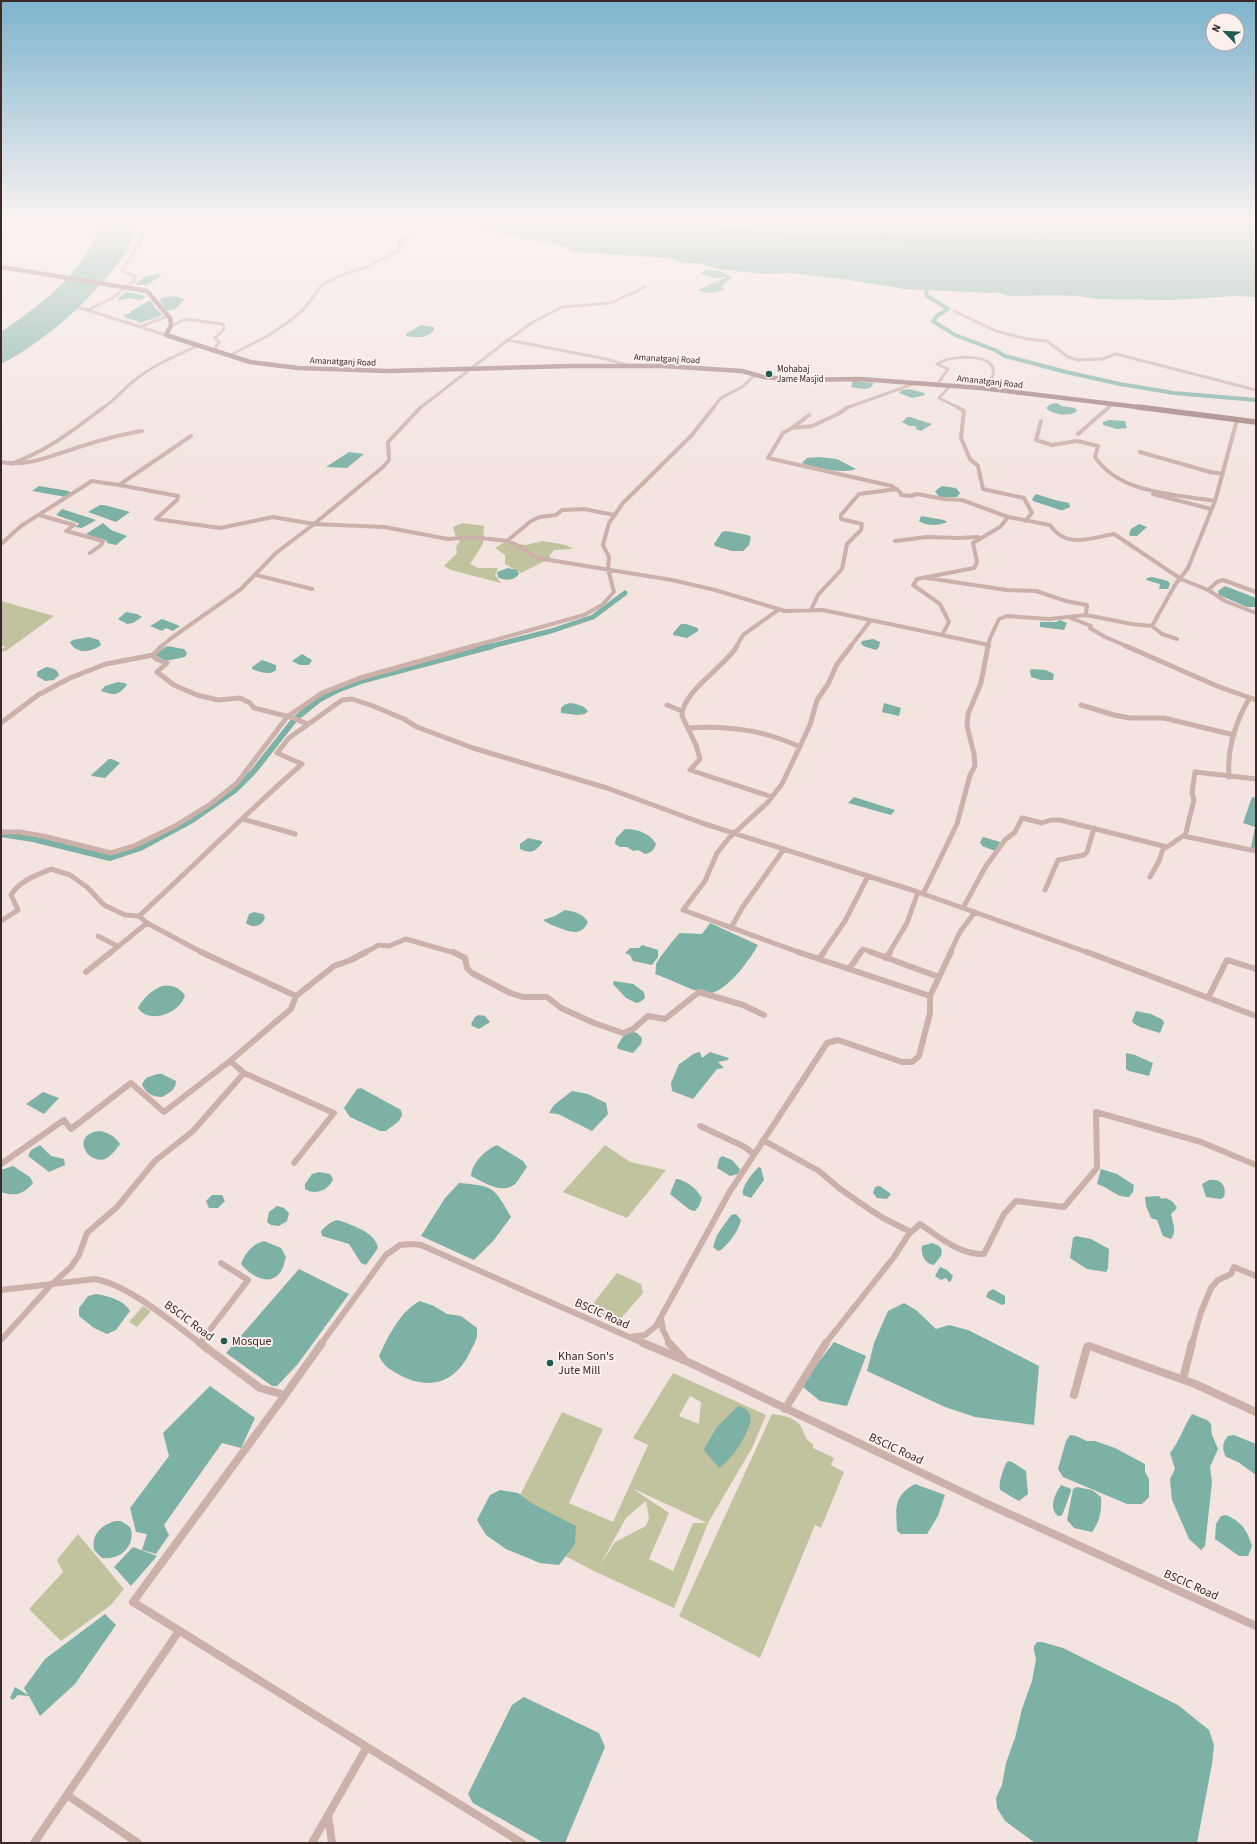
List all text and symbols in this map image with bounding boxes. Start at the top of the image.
north arrow [1205,12,1245,52]
text: N [1208,22,1225,35]
street label: Amanatganj Road [634,351,700,367]
street label: Amanatganj Road [310,354,376,370]
place label: Mohabaj Jame Masjid [777,363,824,386]
marker: Mohabaj Jame Masjid [764,369,774,379]
street label: Amanatganj Road [956,372,1024,392]
street label: BSCIC Road [572,1294,632,1334]
street label: BSCIC Road [161,1297,217,1345]
place label: Mosque [232,1333,271,1350]
marker: Mosque [219,1336,229,1346]
place label: Khan Son's Jute Mill [558,1348,614,1379]
marker: Khan Son's Jute Mill [545,1358,555,1368]
street label: BSCIC Road [866,1429,926,1469]
street label: BSCIC Road [1161,1565,1221,1605]

